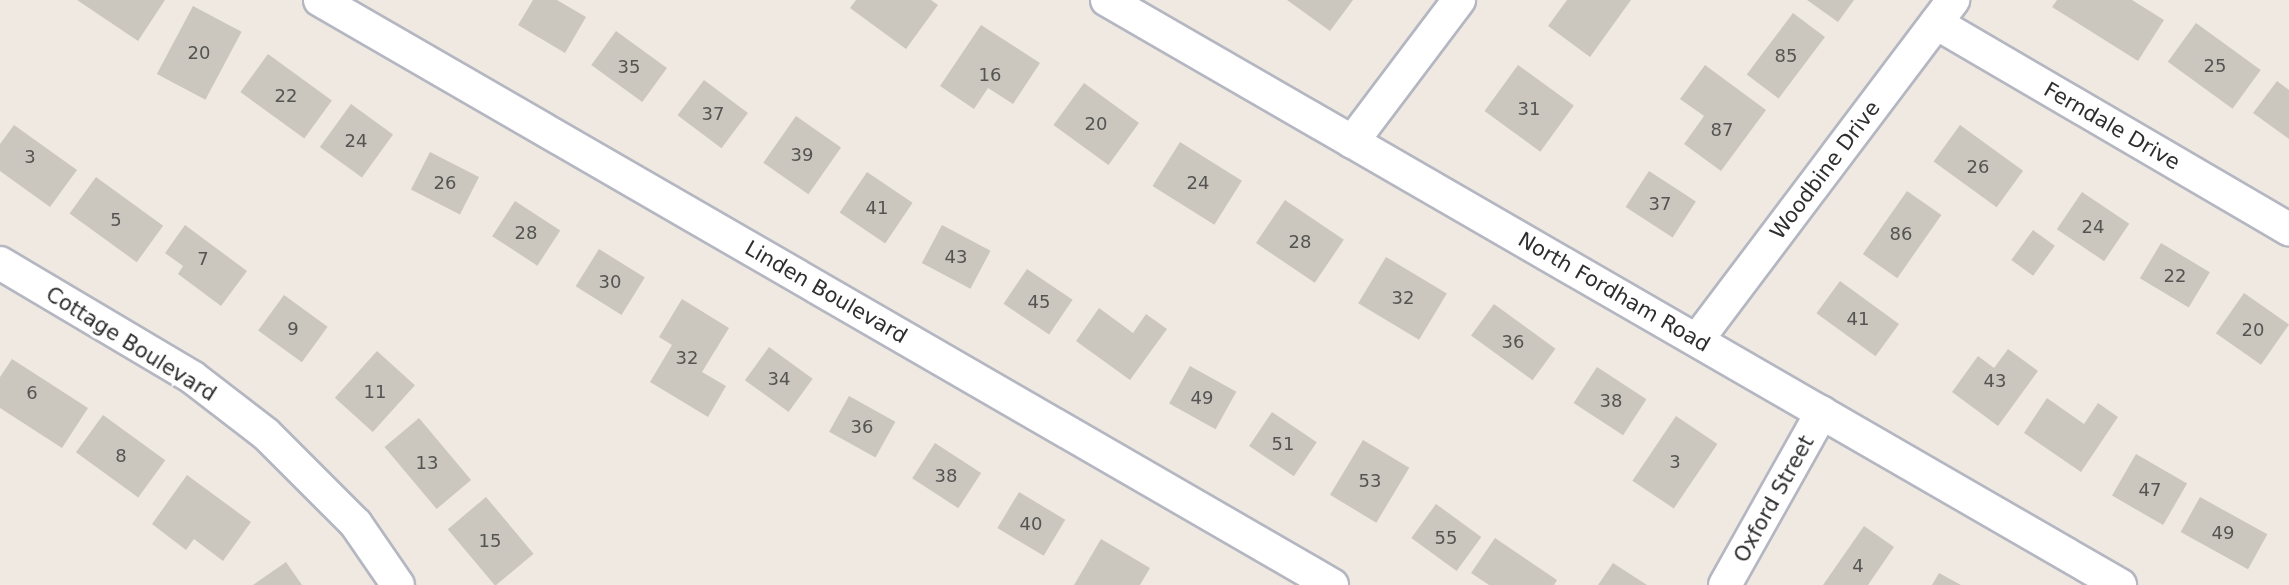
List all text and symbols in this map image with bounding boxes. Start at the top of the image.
house number: 20 [188,42,210,64]
house number: 85 [1775,45,1797,67]
house number: 25 [2204,55,2226,77]
house number: 35 [618,56,640,78]
house number: 16 [979,64,1001,86]
street label: Ferndale Drive [2039,77,2185,175]
house number: 22 [275,85,297,107]
street label: Woodbine Drive [1765,96,1885,244]
house number: 31 [1518,98,1540,120]
house number: 37 [702,103,724,125]
house number: 20 [1085,113,1107,135]
house number: 87 [1711,119,1733,141]
house number: 24 [345,130,367,152]
house number: 39 [791,144,813,166]
house number: 3 [24,146,36,168]
house number: 26 [1967,156,1989,178]
house number: 26 [434,172,456,194]
house number: 24 [1187,172,1209,194]
house number: 37 [1649,193,1671,215]
house number: 41 [866,197,888,219]
house number: 5 [110,209,122,231]
house number: 24 [2082,216,2104,238]
house number: 28 [515,222,537,244]
house number: 86 [1890,223,1912,245]
street label: North Fordham Road [1514,227,1714,357]
house number: 28 [1289,231,1311,253]
street label: Linden Boulevard [740,235,912,349]
house number: 43 [945,246,967,268]
house number: 7 [197,248,209,270]
house number: 22 [2164,265,2186,287]
house number: 30 [599,271,621,293]
street label: Cottage Boulevard [41,281,221,407]
house number: 32 [1392,287,1414,309]
house number: 45 [1028,291,1050,313]
house number: 41 [1847,308,1869,330]
house number: 9 [287,318,299,340]
house number: 20 [2242,319,2264,341]
house number: 36 [1502,331,1524,353]
house number: 32 [676,347,698,369]
house number: 34 [768,368,790,390]
house number: 43 [1984,370,2006,392]
house number: 11 [364,381,386,403]
house number: 6 [26,382,38,404]
house number: 49 [1191,387,1213,409]
house number: 38 [1600,390,1622,412]
house number: 36 [851,416,873,438]
street label: Oxford Street [1729,431,1819,567]
house number: 51 [1272,433,1294,455]
house number: 8 [115,445,127,467]
house number: 3 [1669,451,1681,473]
house number: 13 [416,452,438,474]
house number: 38 [935,465,957,487]
house number: 53 [1359,470,1381,492]
house number: 47 [2139,479,2161,501]
house number: 40 [1020,513,1042,535]
house number: 49 [2212,522,2234,544]
house number: 55 [1435,527,1457,549]
house number: 15 [479,530,501,552]
house number: 4 [1852,555,1864,577]

